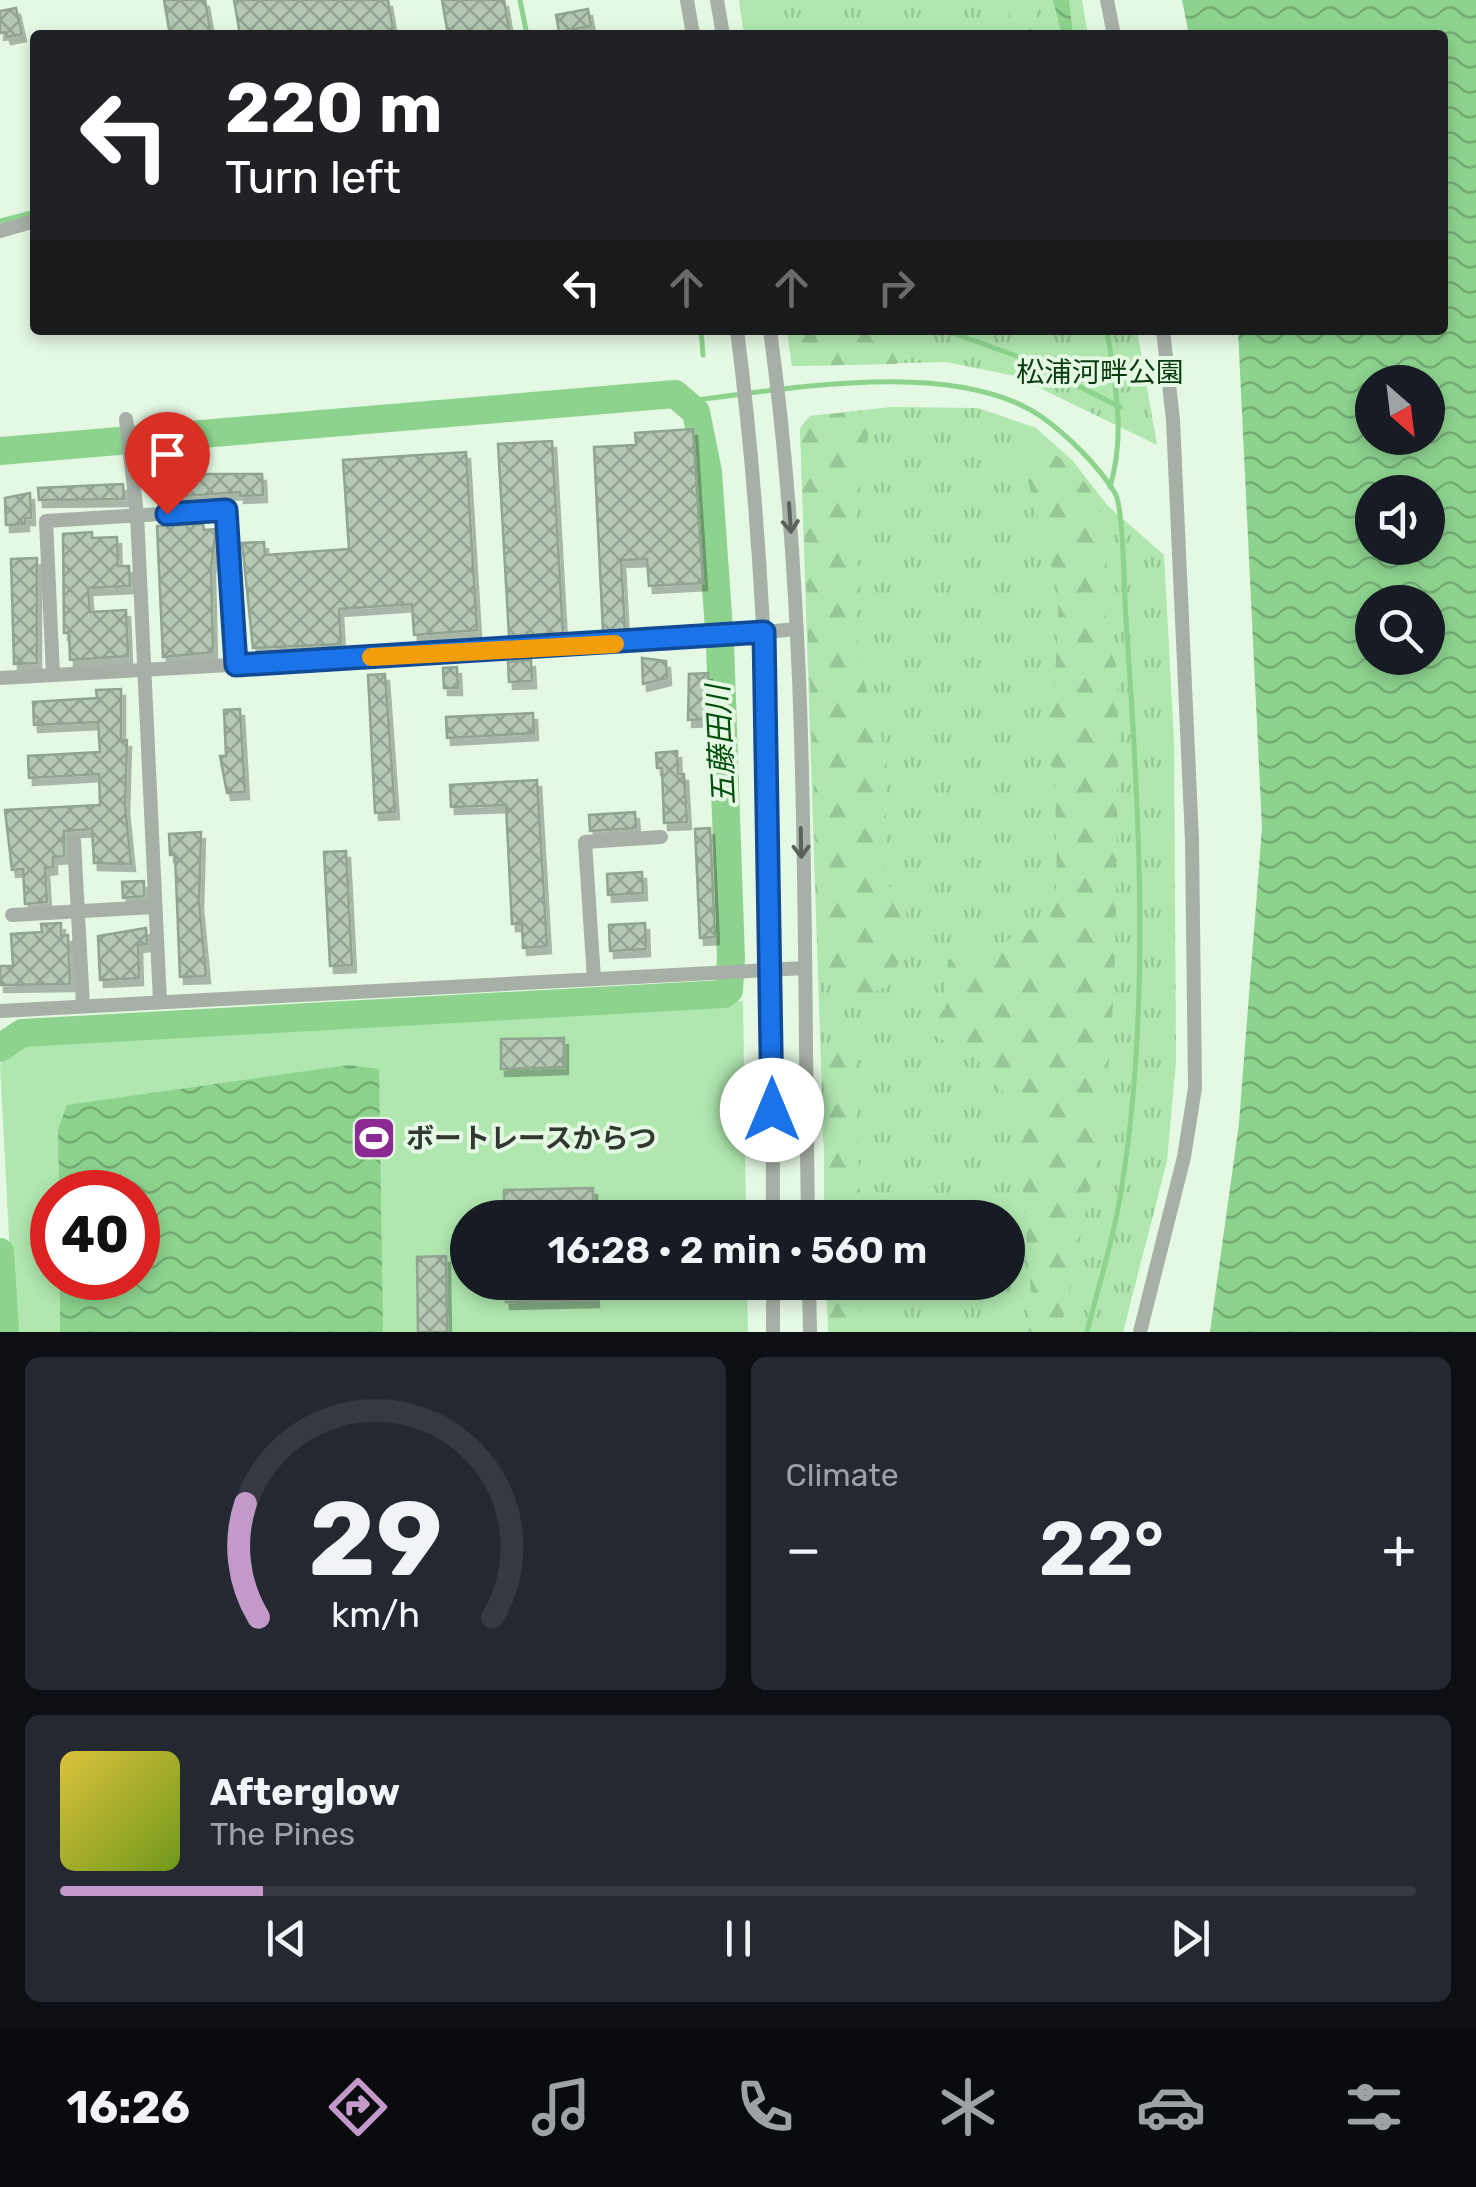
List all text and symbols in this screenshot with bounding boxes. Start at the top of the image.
text: 220 m [225,67,443,150]
icon: left [60,70,190,200]
text: Turn left [225,151,401,204]
icon: left [554,260,609,315]
icon: ahead [659,260,714,315]
icon: ahead [764,260,819,315]
icon: right [869,260,924,315]
park label: 松浦河畔公園 [1016,356,1184,389]
north arrow [1355,365,1445,455]
map controls [1355,365,1445,675]
pin [125,412,210,515]
icon: arrive [140,427,195,482]
button: sound [1355,475,1445,565]
one-way arrow [780,501,799,534]
button: search [1355,585,1445,675]
water label: 五藤田川 [700,681,742,806]
one-way arrow [791,826,810,858]
position arrow [720,1058,824,1162]
sports icon: ボートレースからつ [351,1115,397,1161]
place label: ボートレースからつ [406,1122,657,1155]
speed limit sign: 40 [30,1170,160,1300]
text: 16:28 · 2 min · 560 m [548,1227,927,1273]
text: Climate [786,1456,899,1494]
text: 29 [308,1478,442,1601]
text: 22° [1039,1505,1164,1594]
text: − [786,1517,821,1582]
text: + [1382,1517,1416,1582]
text: km/h [331,1594,420,1636]
text: Afterglow [210,1769,400,1815]
text: The Pines [210,1815,355,1853]
icon: previous [259,1911,314,1966]
icon: pause [711,1911,766,1966]
icon: next [1163,1911,1218,1966]
icon: directions [323,2072,393,2142]
icon: music [526,2072,596,2142]
icon: phone [730,2072,800,2142]
icon: climate [933,2072,1003,2142]
icon: car [1136,2072,1206,2142]
icon: filters [1339,2072,1409,2142]
text: 16:26 [67,2081,190,2134]

